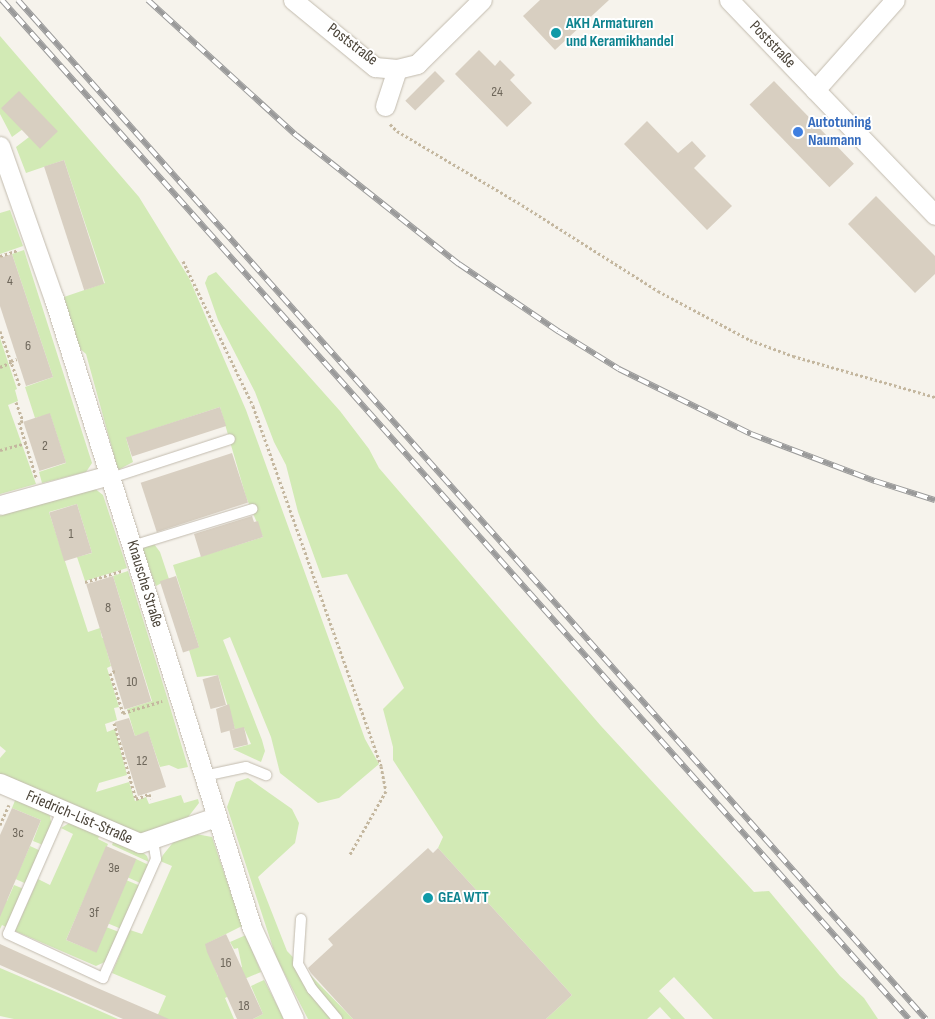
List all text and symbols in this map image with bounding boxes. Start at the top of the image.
place label: AKH Armaturen und Keramikhandel [566,14,674,52]
street label: Poststraße [745,17,799,73]
street label: Poststraße [323,20,381,70]
marker: AKH Armaturen und Keramikhandel [550,27,562,39]
house number: 24 [491,84,503,100]
place label: Autotuning Naumann [808,113,871,151]
marker: Autotuning Naumann [792,126,804,138]
house number: 4 [7,273,13,289]
house number: 6 [25,338,31,354]
house number: 2 [42,438,48,454]
house number: 1 [69,526,73,542]
street label: Knausche Straße [122,538,166,630]
house number: 8 [105,600,111,616]
house number: 10 [126,674,138,690]
house number: 12 [137,753,147,769]
street label: Friedrich-List-Straße [23,787,135,849]
house number: 3c [12,825,24,841]
house number: 3e [108,860,120,876]
place label: GEA WTT [438,888,489,908]
marker: GEA WTT [422,892,434,904]
house number: 3f [89,905,99,921]
house number: 16 [220,955,232,971]
house number: 18 [238,998,250,1014]

